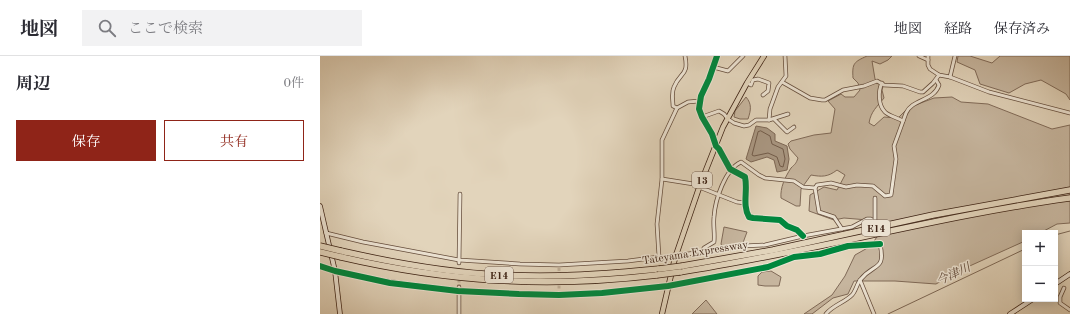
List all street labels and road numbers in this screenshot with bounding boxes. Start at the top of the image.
road number: 13 [692,172,712,188]
road number: E14 [862,220,890,236]
street label: Tateyama Expressway [641,240,749,267]
road number: E14 [485,267,513,283]

